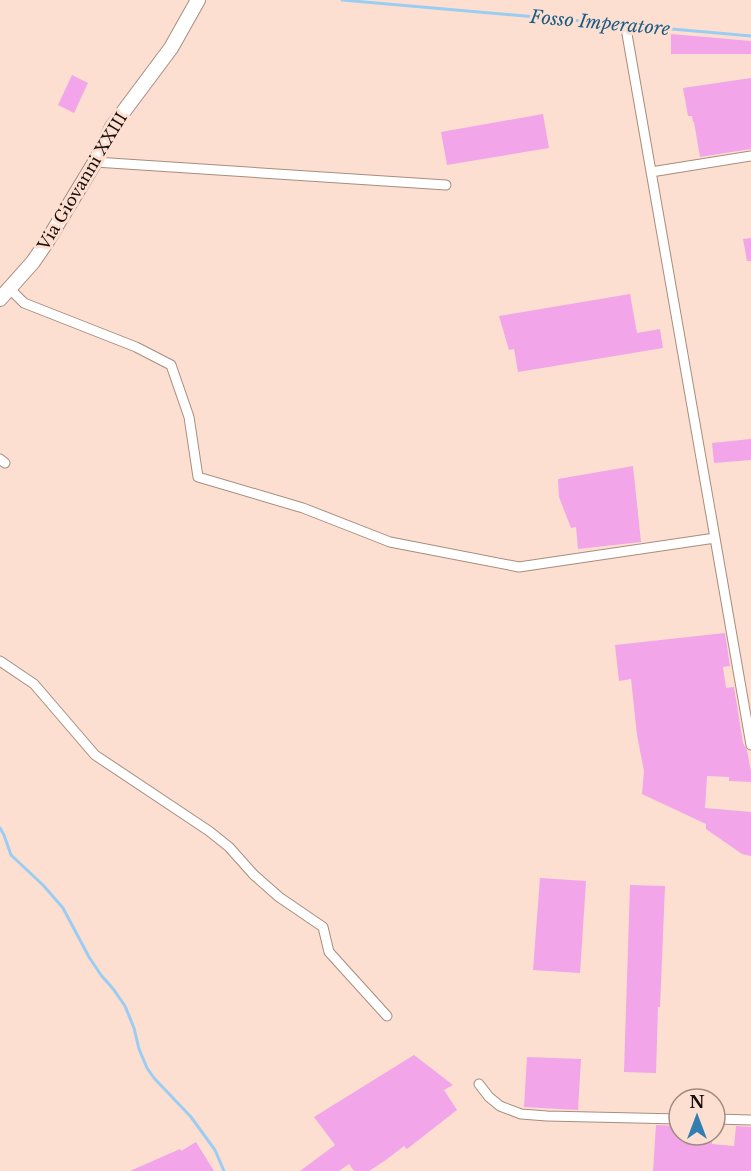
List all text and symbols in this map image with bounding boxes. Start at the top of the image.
water label: Fosso Imperatore [528,6,671,40]
street label: Via Giovanni XXIII [32,109,131,254]
north arrow [667,1087,727,1147]
text: N [689,1092,705,1112]

